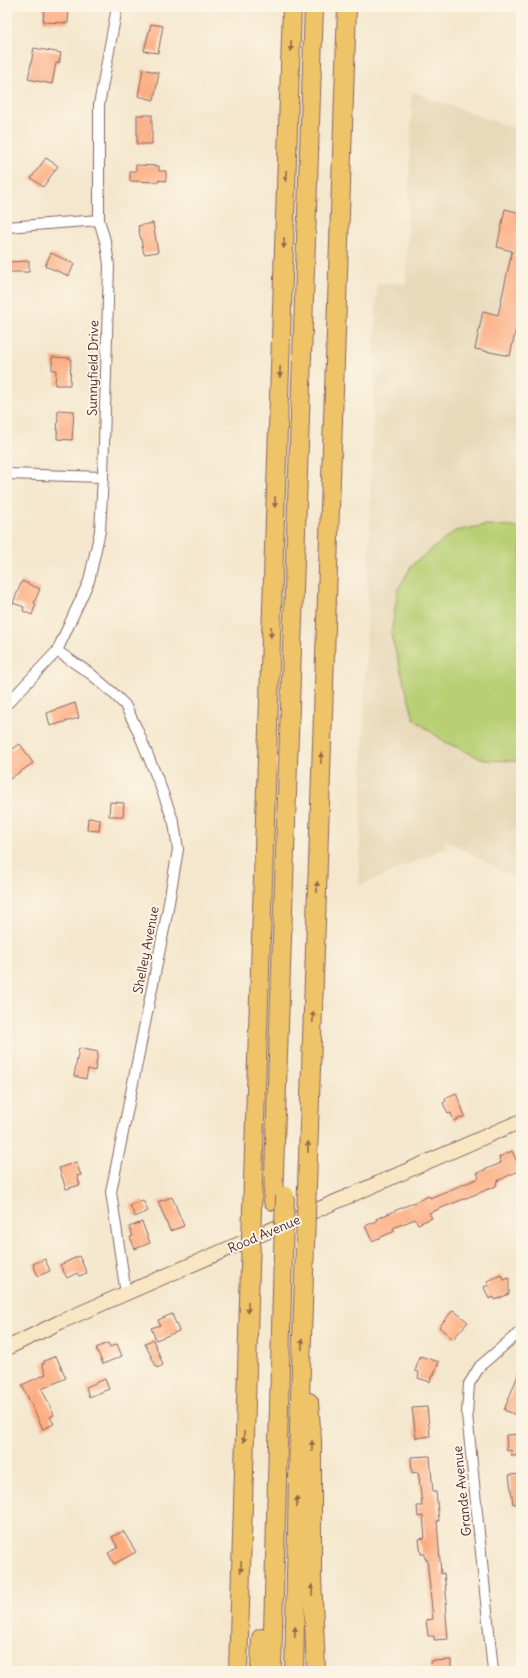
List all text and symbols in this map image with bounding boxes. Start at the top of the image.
one-way arrow [288,40,294,53]
one-way arrow [283,170,290,182]
one-way arrow [281,237,287,250]
street label: Sunnyfield Drive [84,320,102,416]
one-way arrow [277,366,283,379]
one-way arrow [272,496,279,508]
one-way arrow [268,626,274,639]
one-way arrow [318,752,325,764]
one-way arrow [314,880,320,893]
street label: Shelley Avenue [129,905,163,995]
one-way arrow [309,1011,316,1023]
one-way arrow [305,1140,311,1153]
street label: Rood Avenue [225,1211,303,1257]
one-way arrow [245,1301,252,1313]
one-way arrow [298,1338,305,1350]
one-way arrow [241,1431,247,1444]
one-way arrow [309,1439,315,1452]
street label: Grande Avenue [449,1445,475,1537]
one-way arrow [294,1495,300,1508]
one-way arrow [237,1561,244,1573]
one-way arrow [309,1584,316,1596]
one-way arrow [292,1625,298,1638]

